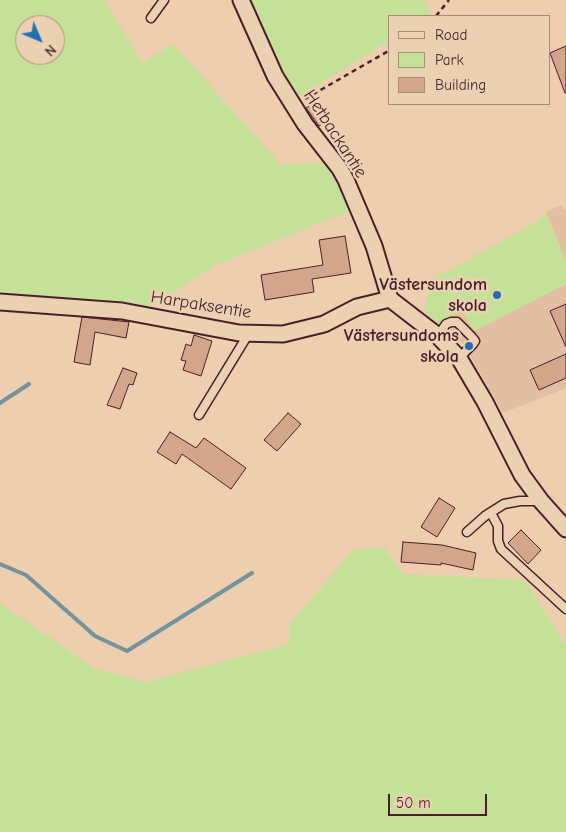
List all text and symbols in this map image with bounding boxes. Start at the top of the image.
north arrow [15,15,65,65]
legend [388,15,551,105]
text: Road [435,26,467,44]
text: N [41,41,60,59]
text: Park [435,51,464,69]
text: Building [435,76,486,94]
street label: Hetbackantie [299,86,371,182]
place label: Västersundom skola [379,274,487,316]
street label: Harpaksentie [149,286,253,324]
marker: Västersundom skola [491,289,503,301]
place label: Västersundoms skola [344,325,459,368]
marker: Västersundoms skola [463,340,475,352]
scale bar [391,784,490,816]
text: 50 m [396,794,431,812]

